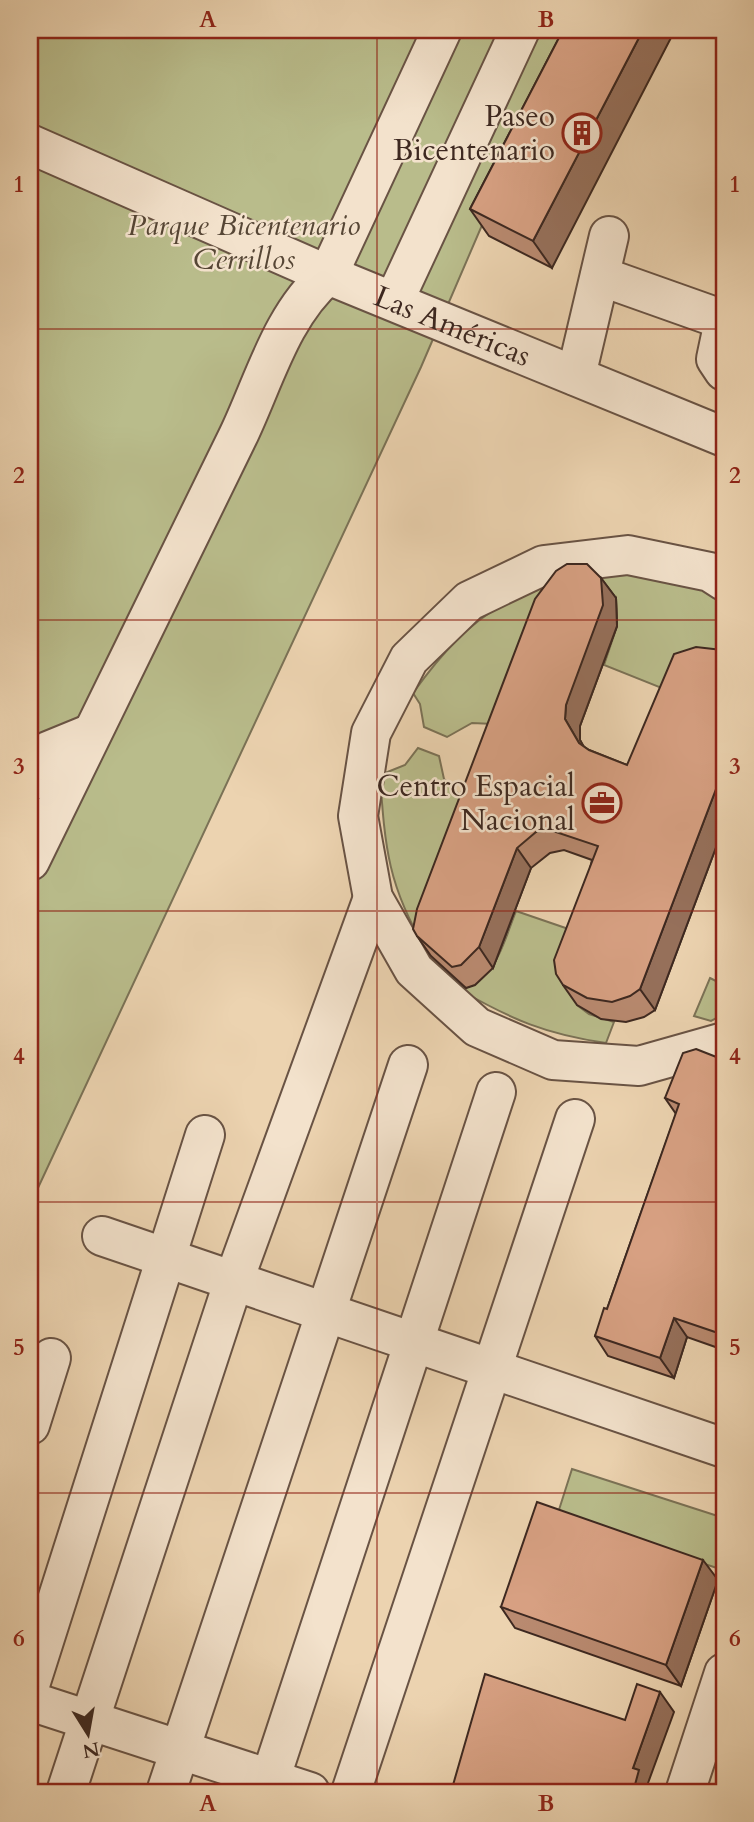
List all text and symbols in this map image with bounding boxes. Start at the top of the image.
text: A [199,4,217,35]
text: B [538,4,554,35]
place label: Paseo Bicentenario [393,96,555,171]
building icon: Paseo Bicentenario [561,112,603,154]
text: 1 [13,169,25,200]
text: 1 [729,169,741,200]
park label: Parque Bicentenario Cerrillos [128,205,361,280]
street label: Las Américas [368,276,537,377]
text: 2 [13,460,25,491]
text: 2 [729,460,741,491]
text: 3 [13,751,25,782]
text: 3 [729,751,741,782]
place label: Centro Espacial Nacional [376,766,575,841]
office icon: Centro Espacial Nacional [581,782,623,824]
text: 4 [13,1041,25,1072]
text: 4 [729,1041,741,1072]
text: 5 [13,1332,25,1363]
text: 5 [729,1332,741,1363]
text: 6 [13,1623,25,1654]
text: 6 [729,1623,741,1654]
north arrow [52,1700,122,1770]
text: N [80,1735,102,1764]
text: A [199,1788,217,1819]
text: B [538,1788,554,1819]

